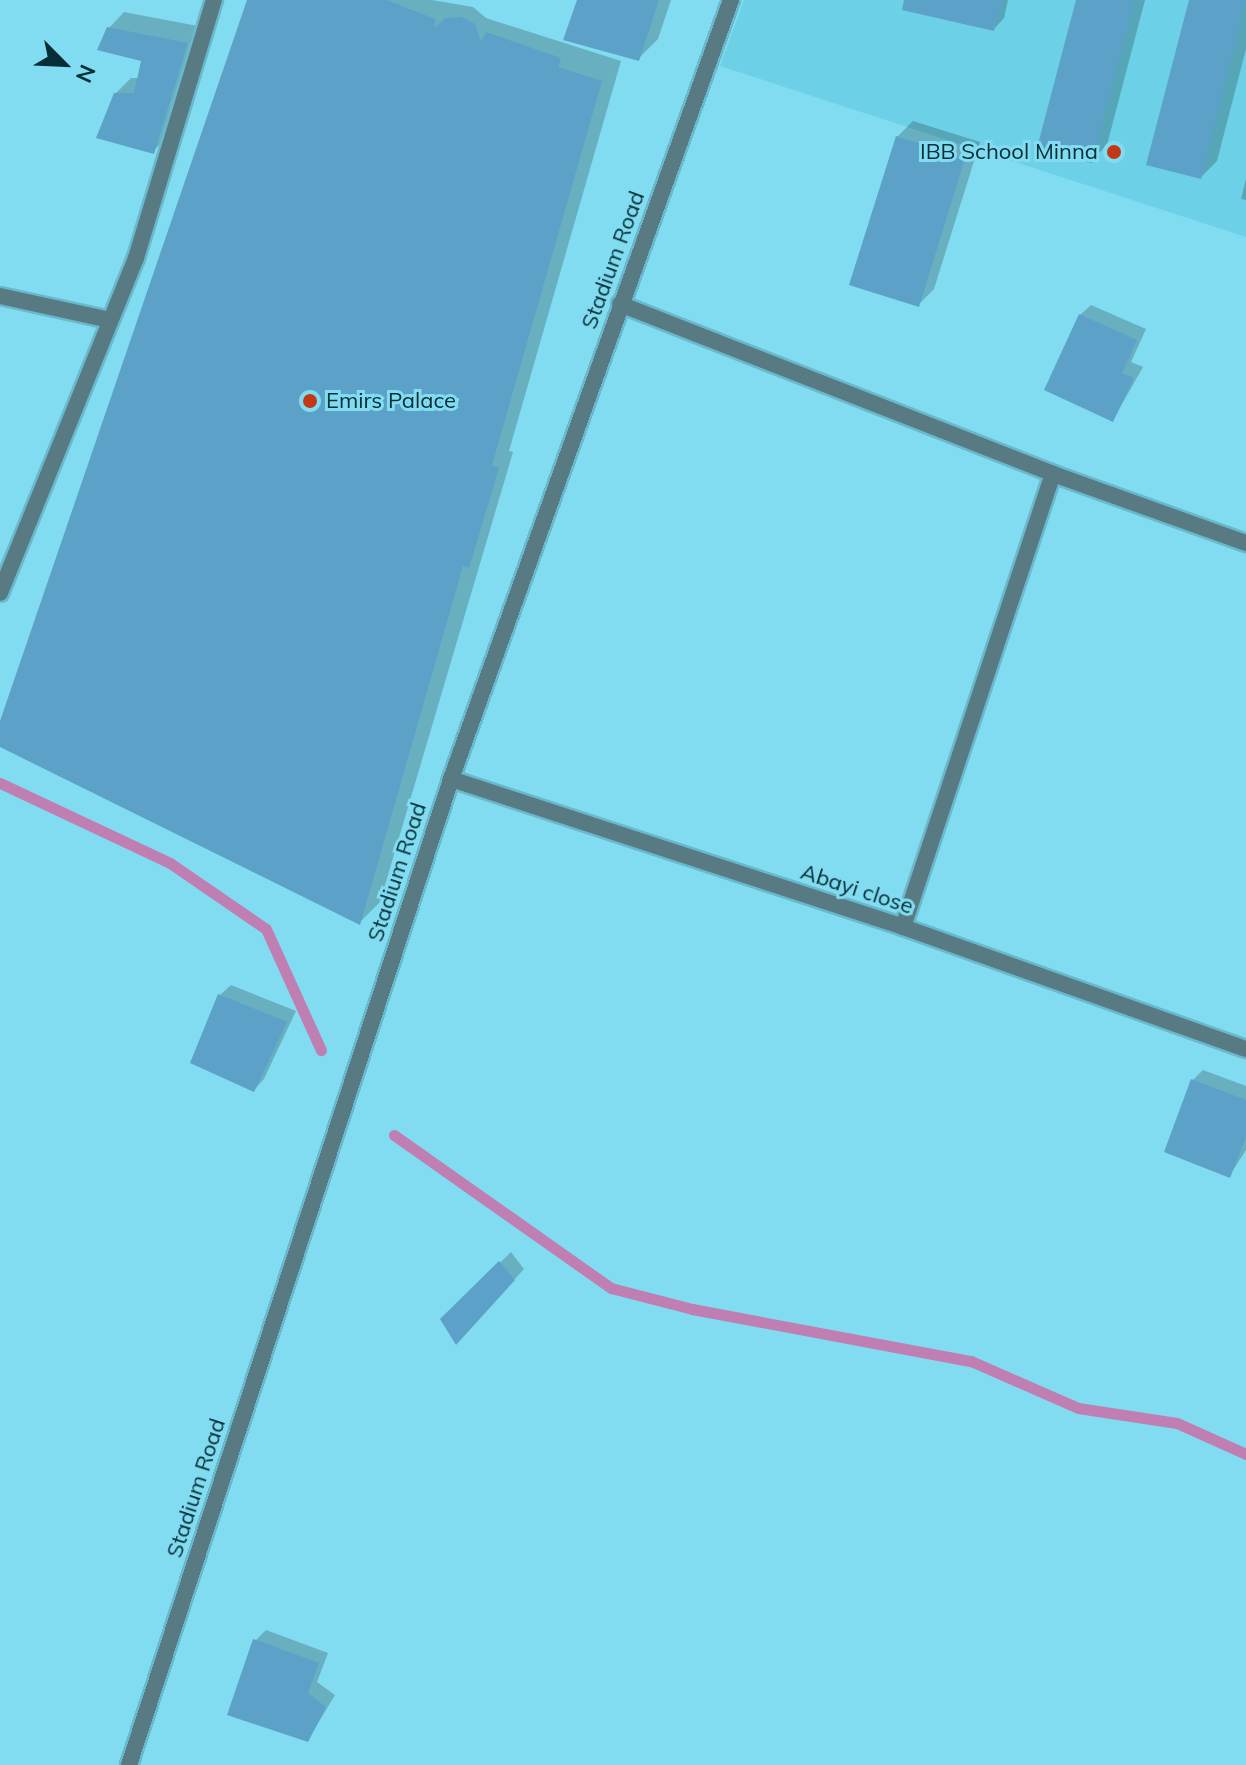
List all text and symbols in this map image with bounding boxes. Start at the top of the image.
north arrow [24,24,104,104]
text: N [70,60,102,87]
place label: IBB School Minna [920,139,1098,165]
marker: IBB School Minna [1105,143,1123,161]
street label: Stadium Road [576,188,650,332]
place label: Emirs Palace [326,388,456,414]
marker: Emirs Palace [301,392,319,410]
street label: Stadium Road [362,799,432,945]
street label: Abayi close [797,858,917,920]
street label: Stadium Road [161,1415,231,1561]

